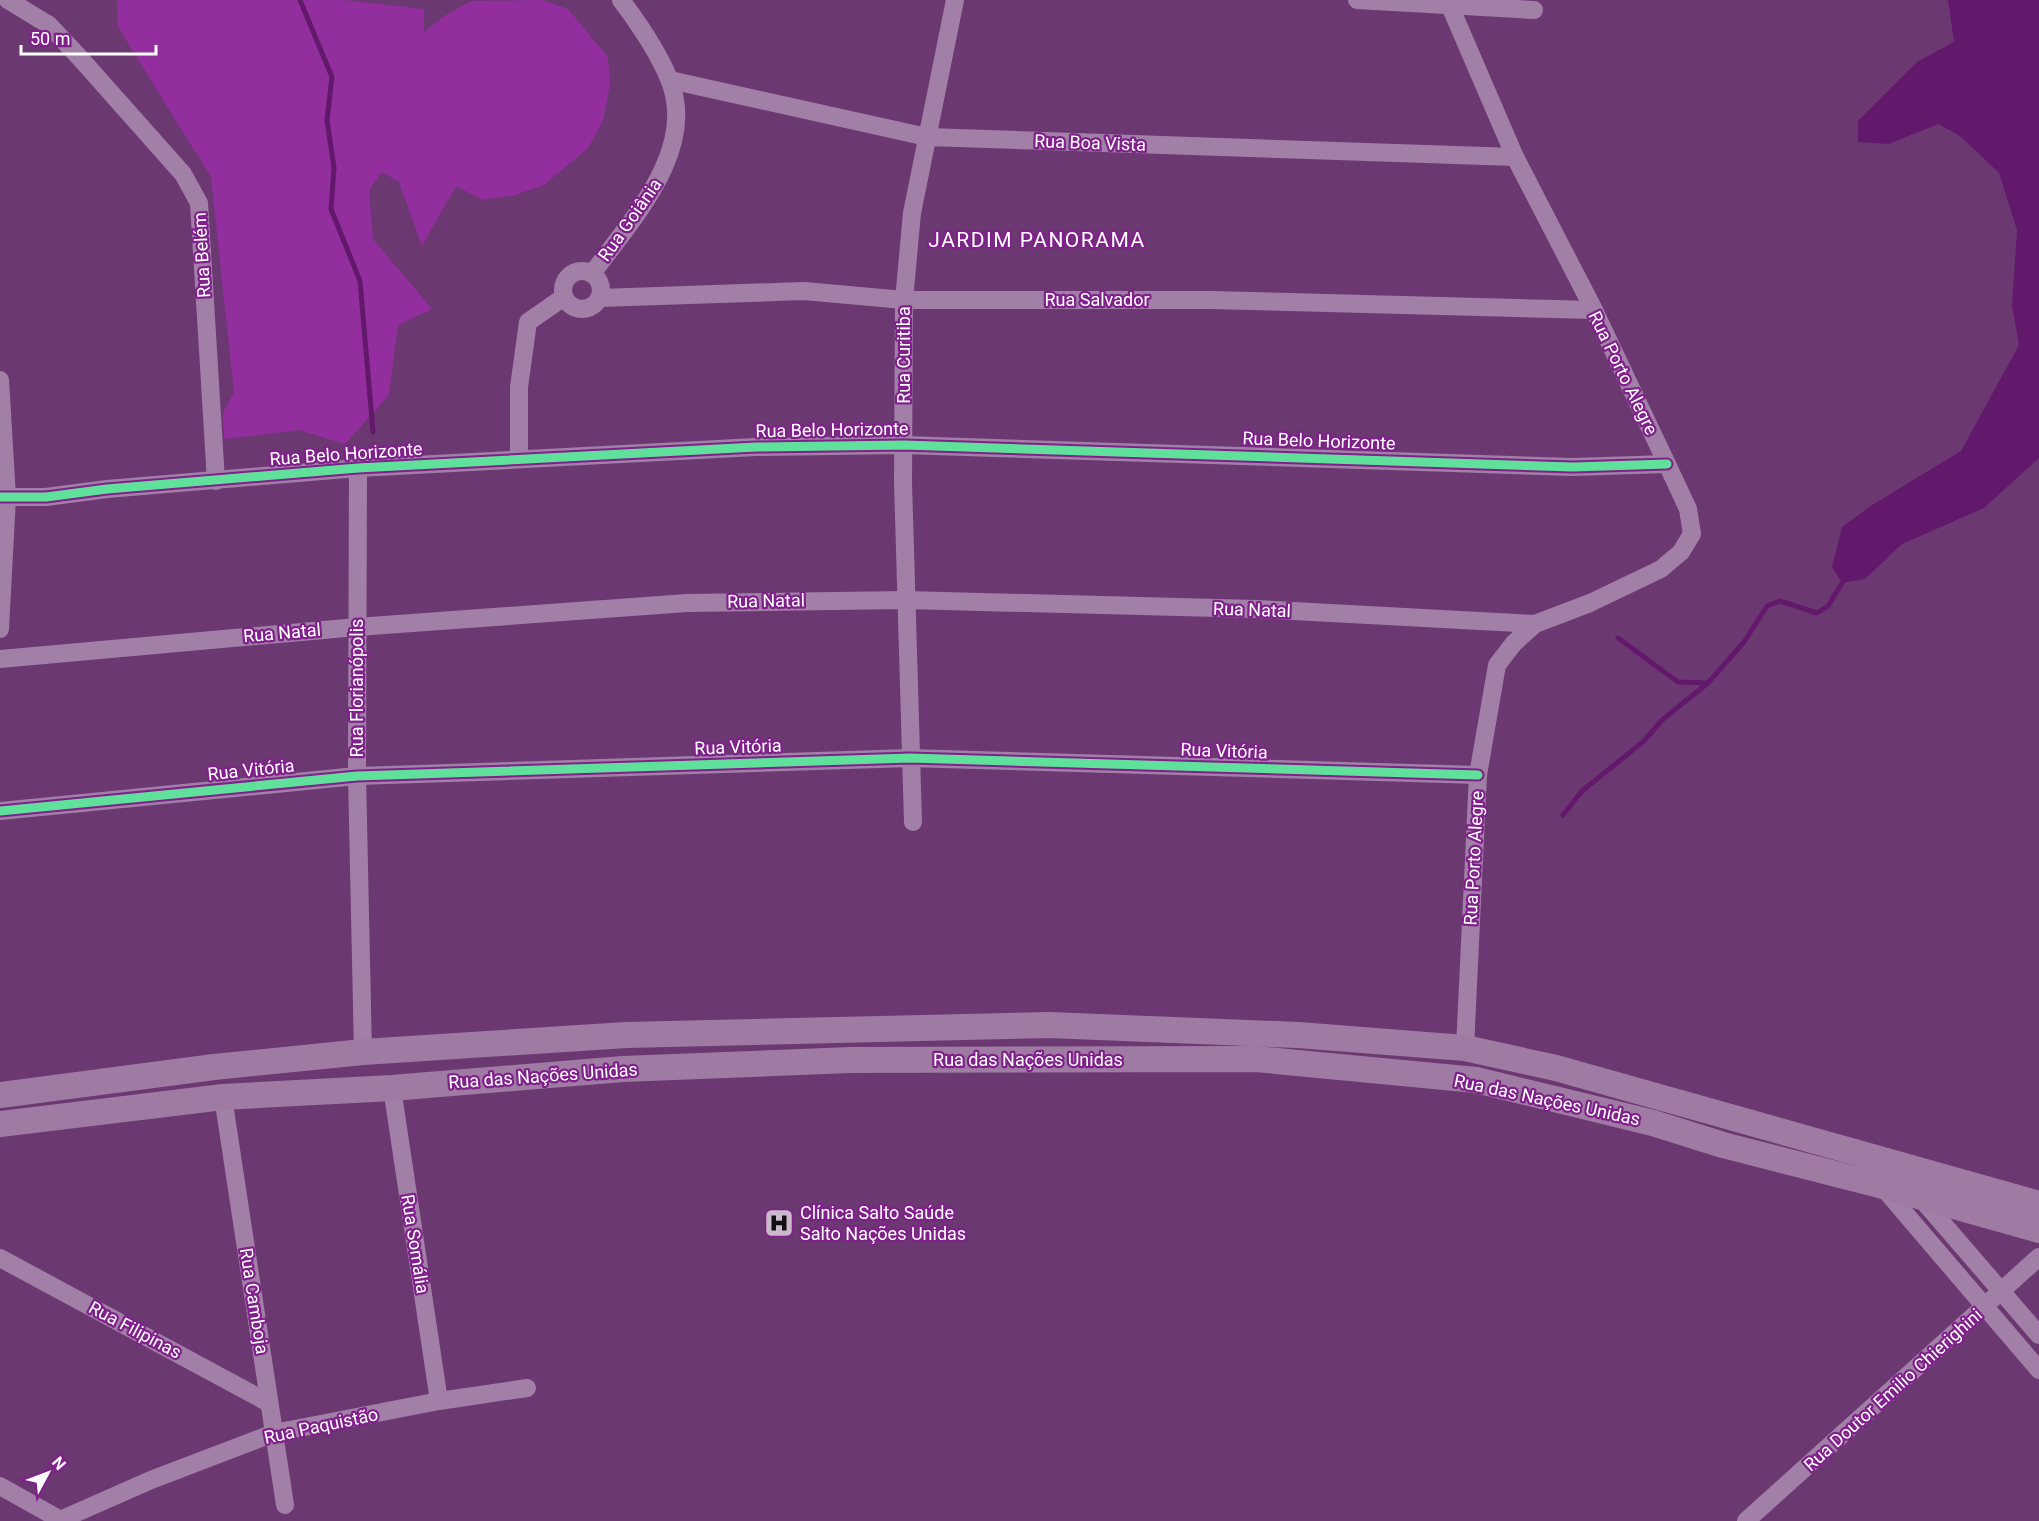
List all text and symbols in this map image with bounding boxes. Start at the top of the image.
scale bar [21,18,156,56]
text: 50 m [30,28,70,49]
street label: Rua Boa Vista [1034,130,1146,155]
street label: Rua Goiânia [593,174,666,265]
street label: Rua Belém [189,212,214,298]
district label: JARDIM PANORAMA [928,228,1146,252]
street label: Rua Salvador [1044,289,1150,310]
street label: Rua Curitiba [893,306,914,404]
street label: Rua Porto Alegre [1584,308,1662,438]
street label: Rua Belo Horizonte [755,418,909,441]
street label: Rua Belo Horizonte [1242,427,1396,454]
street label: Rua Belo Horizonte [269,438,423,469]
street label: Rua Natal [727,589,805,612]
street label: Rua Natal [1213,598,1291,621]
street label: Rua Natal [242,619,322,646]
street label: Rua Florianópolis [346,619,367,757]
street label: Rua Vitória [694,734,782,759]
street label: Rua Vitória [1180,738,1268,763]
street label: Rua Vitória [206,754,295,785]
street label: Rua Porto Alegre [1459,790,1488,926]
street label: Rua das Nações Unidas [933,1049,1123,1070]
street label: Rua das Nações Unidas [448,1058,638,1093]
street label: Rua das Nações Unidas [1452,1070,1642,1130]
street label: Rua Somália [397,1193,434,1295]
place label: Clínica Salto Saúde Salto Nações Unidas [800,1202,966,1244]
hospital icon: Clínica Salto Saúde Salto Nações Unidas [763,1207,795,1239]
street label: Rua Camboja [236,1246,273,1355]
street label: Rua Filipinas [85,1296,185,1363]
street label: Rua Doutor Emilio Chierighini [1799,1304,1986,1475]
street label: Rua Paquistão [262,1403,380,1448]
north arrow [18,1443,78,1503]
text: N [48,1453,70,1474]

